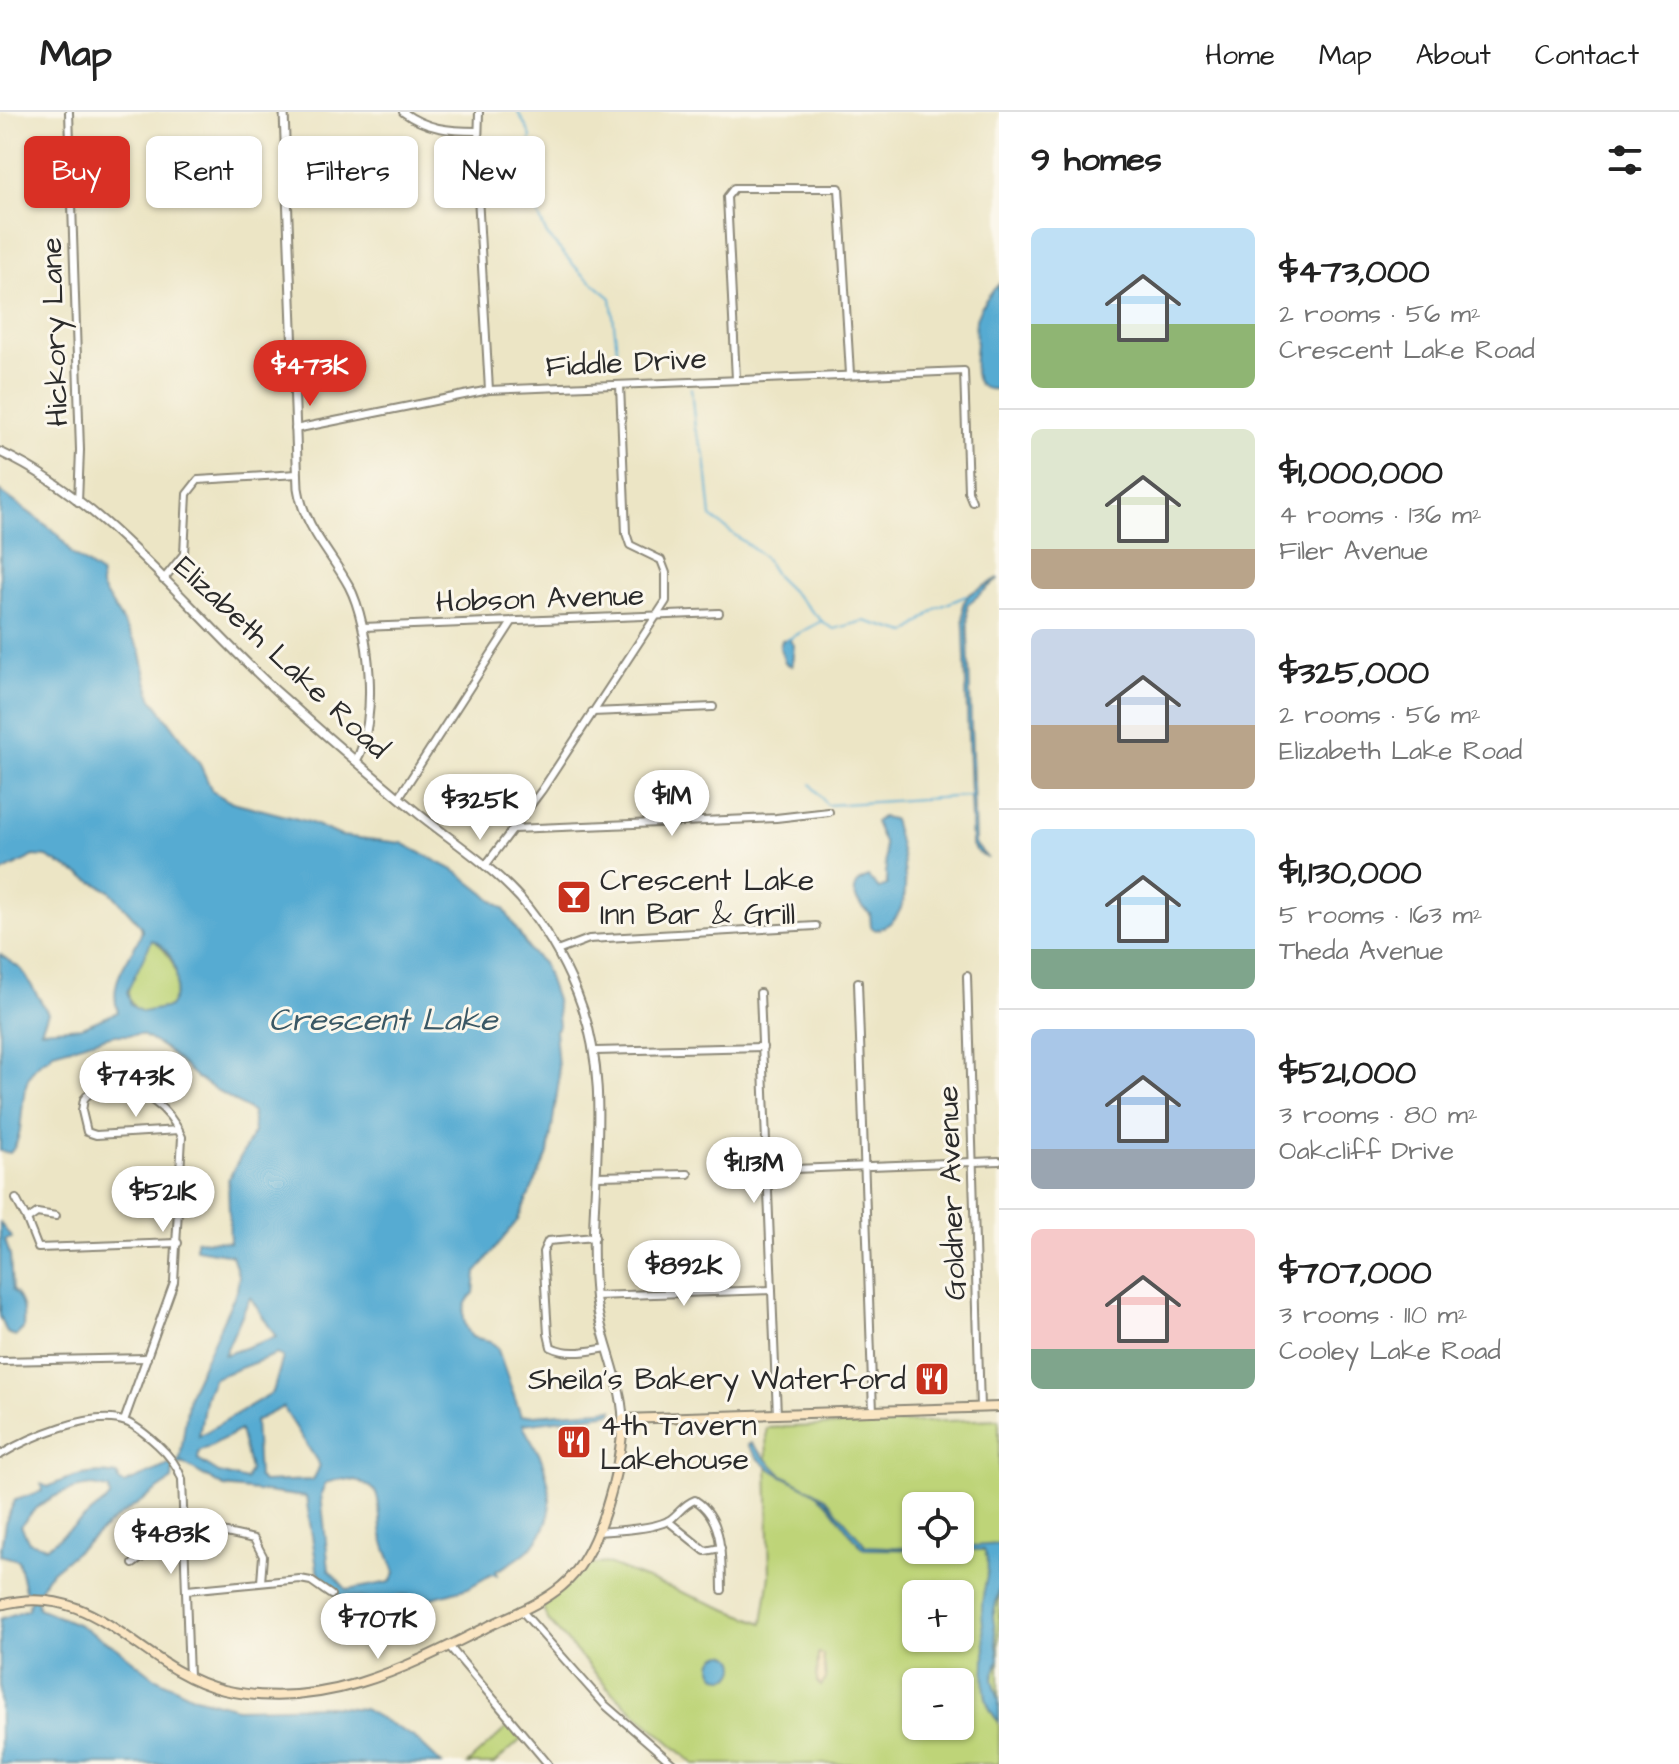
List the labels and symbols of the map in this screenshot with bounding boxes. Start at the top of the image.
street label: Hickory Lane [31,237,80,427]
street label: Fiddle Drive [544,338,708,388]
pin: $473K [254,340,366,408]
street label: Elizabeth Lake Road [164,547,398,769]
street label: Hobson Avenue [435,574,645,624]
pin: $1M [633,770,711,838]
pin: $325K [424,774,536,842]
place label: Crescent Lake Inn Bar & Grill [600,860,814,936]
bar icon: Crescent Lake Inn Bar & Grill [555,878,593,916]
water label: Crescent Lake [269,998,499,1043]
pin: $743K [80,1051,192,1119]
street label: Goldner Avenue [927,1085,977,1301]
pin: $1.13M [689,1137,819,1205]
pin: $521K [107,1166,219,1234]
pin: $892K [628,1240,740,1308]
place label: Sheila's Bakery Waterford [528,1359,906,1402]
restaurant icon: Sheila's Bakery Waterford [913,1360,951,1398]
place label: 4th Tavern Lakehouse [600,1405,757,1481]
restaurant icon: 4th Tavern Lakehouse [555,1423,593,1461]
pin: $483K [115,1508,227,1576]
pin: $707K [322,1593,434,1661]

